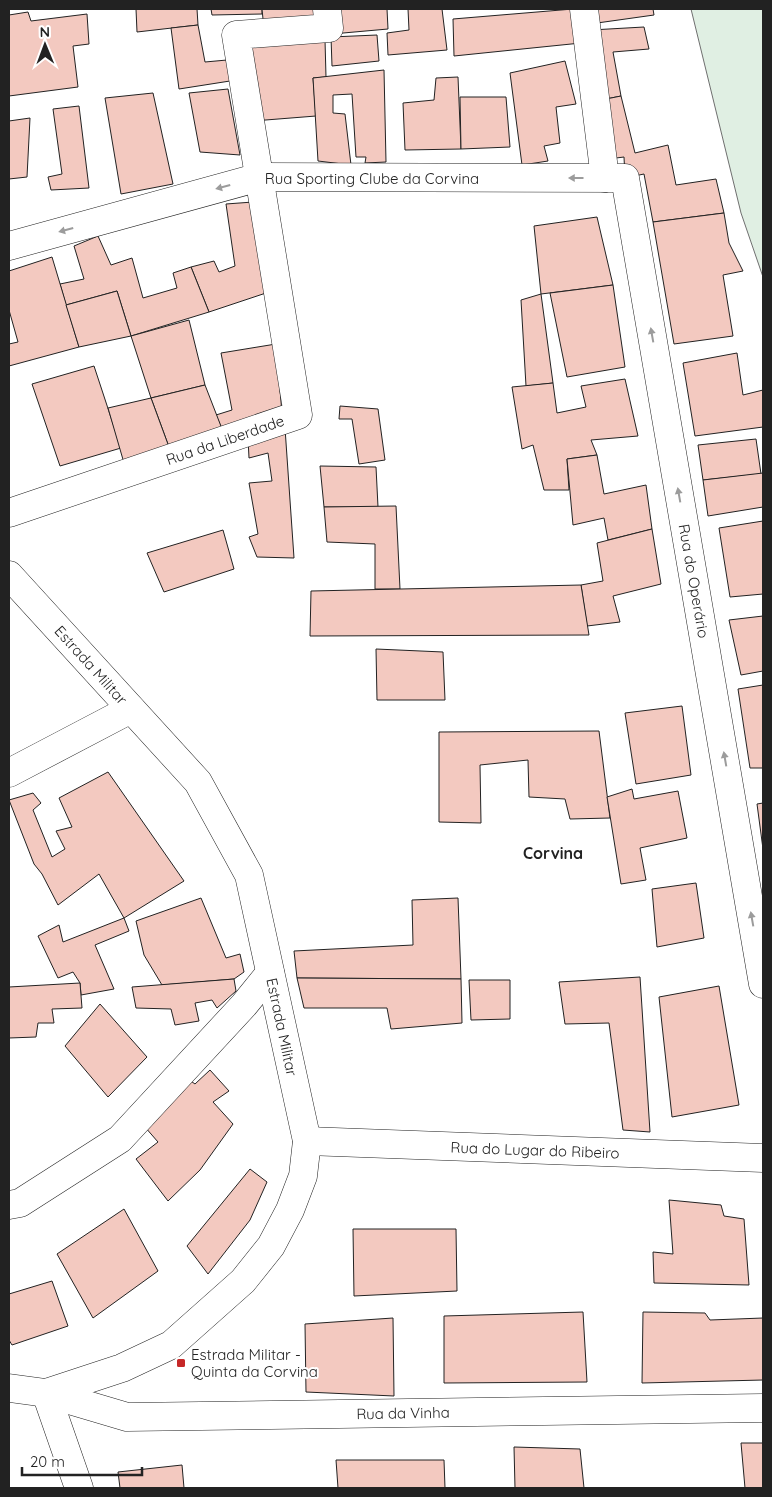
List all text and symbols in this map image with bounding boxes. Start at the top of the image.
north arrow [20,20,70,70]
text: N [39,23,50,41]
street label: Rua Sporting Clube da Corvina [265,169,479,188]
one-way arrow [568,174,584,182]
one-way arrow [215,184,230,192]
one-way arrow [58,227,73,235]
one-way arrow [647,327,655,343]
street label: Rua da Liberdade [163,411,287,469]
one-way arrow [675,487,683,503]
street label: Rua do Operário [675,522,713,640]
street label: Estrada Militar [51,622,132,709]
one-way arrow [720,750,728,766]
district label: Corvina [523,843,583,863]
one-way arrow [748,911,756,927]
street label: Estrada Militar [262,976,302,1078]
street label: Rua do Lugar do Ribeiro [450,1138,620,1162]
place label: Estrada Militar - Quinta da Corvina [191,1345,318,1381]
marker: Estrada Militar - Quinta da Corvina [175,1357,187,1369]
street label: Rua da Vinha [356,1403,450,1423]
scale bar [22,1444,142,1476]
text: 20 m [30,1452,65,1471]

